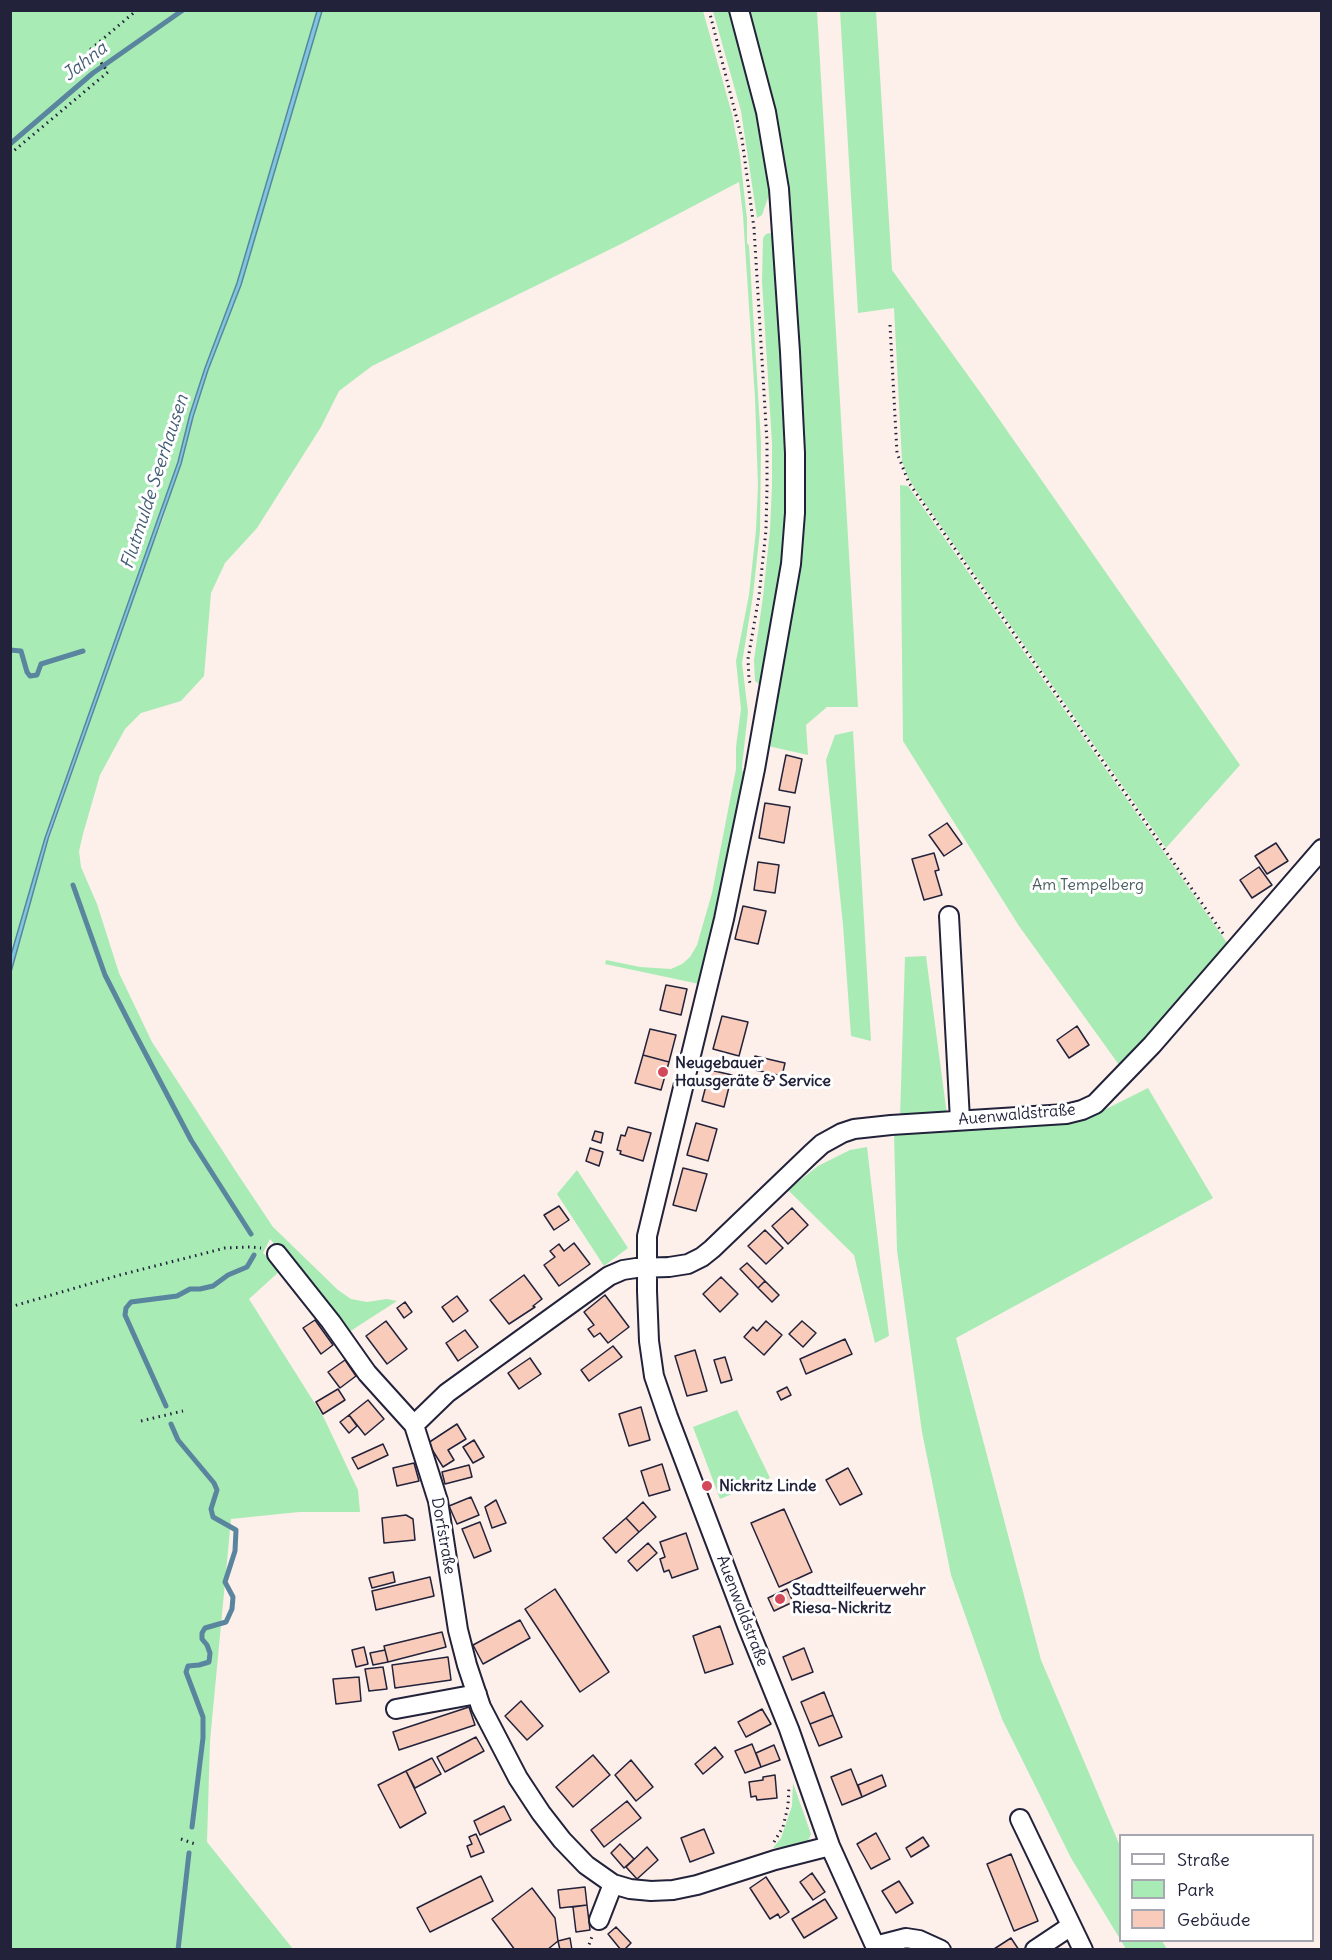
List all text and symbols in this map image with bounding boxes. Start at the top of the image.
water label: Jahna [58,38,112,86]
water label: Flutmulde Seerhausen [117,392,193,572]
park label: Am Tempelberg [1032,875,1144,895]
place label: Neugebauer Hausgeräte & Service [675,1053,831,1091]
marker: Neugebauer Hausgeräte & Service [656,1065,670,1079]
street label: Auenwaldstraße [958,1100,1076,1130]
place label: Nickritz Linde [719,1476,816,1496]
marker: Nickritz Linde [700,1479,714,1493]
street label: Dorfstraße [427,1496,459,1576]
street label: Auenwaldstraße [712,1553,772,1669]
place label: Stadtteilfeuerwehr Riesa-Nickritz [792,1580,926,1618]
marker: Stadtteilfeuerwehr Riesa-Nickritz [773,1592,787,1606]
legend [1119,1834,1314,1942]
text: Straße [1177,1848,1230,1871]
text: Park [1177,1878,1214,1901]
text: Gebäude [1177,1908,1250,1931]

